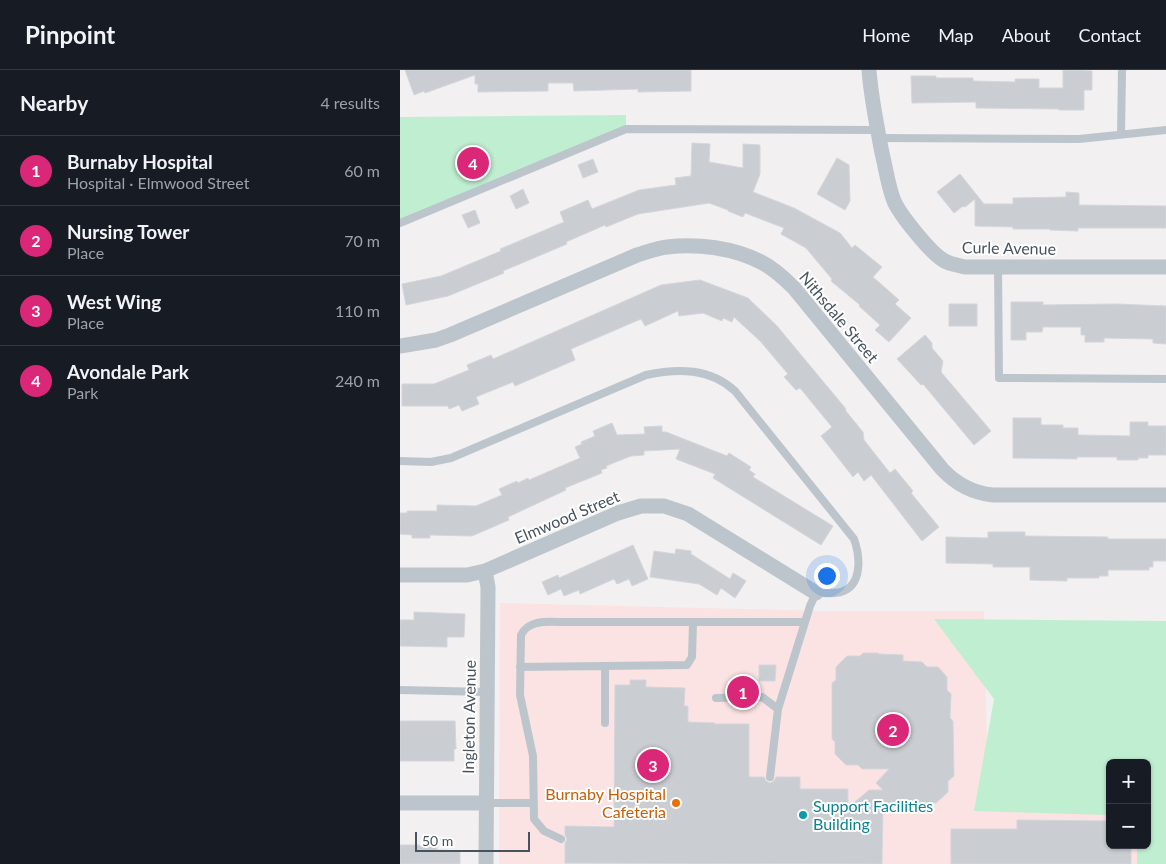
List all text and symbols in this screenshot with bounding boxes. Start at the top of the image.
text: Pinpoint [25,20,115,49]
text: Home [862,24,910,46]
text: Map [938,24,974,46]
text: About [1002,24,1051,46]
text: Contact [1079,24,1141,46]
text: Nearby [20,90,88,115]
text: 4 results [320,93,380,112]
pin: 4 [457,144,489,182]
text: Burnaby Hospital [67,150,213,173]
text: 1 [31,161,41,180]
text: 60 m [344,161,380,180]
text: Hospital · Elmwood Street [67,173,249,192]
text: Nursing Tower [67,220,189,243]
text: 2 [31,231,41,250]
text: 70 m [344,231,380,250]
street label: Curle Avenue [962,237,1056,258]
text: Place [67,243,104,262]
street label: Nithsdale Street [796,267,883,366]
text: West Wing [67,290,161,313]
text: 3 [31,301,41,320]
text: 110 m [335,301,380,320]
text: Place [67,313,104,332]
text: Avondale Park [67,360,189,383]
text: 4 [31,371,41,390]
text: 240 m [335,371,380,390]
text: Park [67,383,98,402]
street label: Elmwood Street [512,486,622,547]
your location [814,563,840,589]
street label: Ingleton Avenue [458,660,479,774]
pin: 1 [727,673,759,711]
pin: 2 [877,711,909,749]
pin: 3 [637,746,669,784]
map controls [1106,759,1151,849]
button: + [1106,759,1151,804]
place label: Burnaby Hospital Cafeteria [545,784,666,821]
place label: Support Facilities Building [813,796,933,833]
marker: Burnaby Hospital Cafeteria [670,797,682,809]
button: − [1106,804,1151,849]
marker: Support Facilities Building [797,809,809,821]
scale bar [415,829,530,852]
text: 50 m [422,832,453,849]

